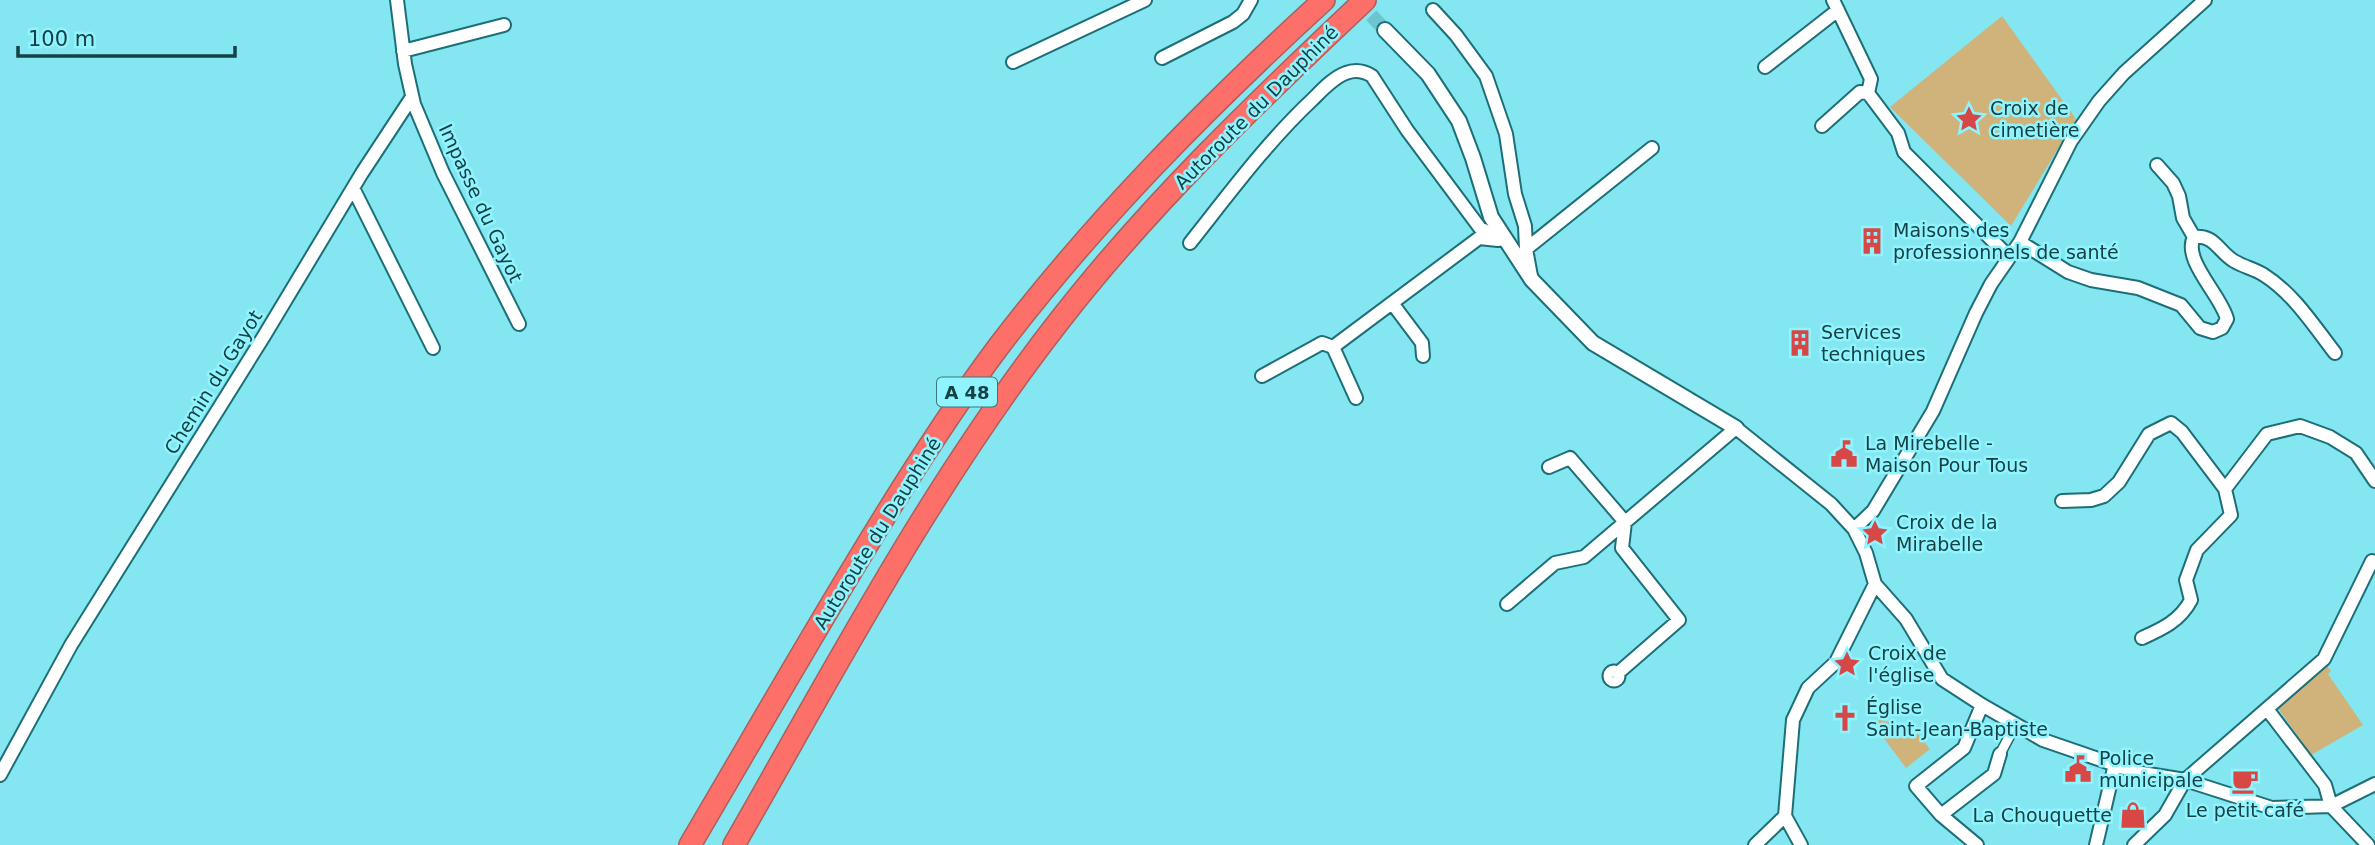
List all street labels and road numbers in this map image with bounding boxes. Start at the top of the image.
street label: Autoroute du Dauphiné [1170,21,1342,193]
street label: Impasse du Gayot [435,120,527,286]
street label: Chemin du Gayot [160,306,266,458]
road number: A 48 [937,378,997,406]
street label: Autoroute du Dauphiné [809,433,945,633]

